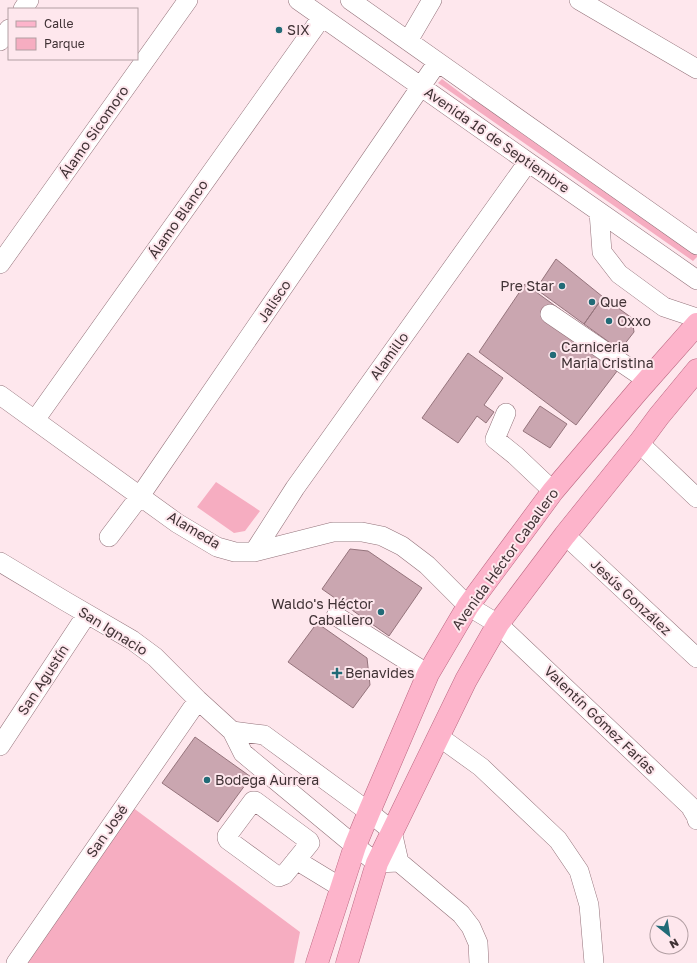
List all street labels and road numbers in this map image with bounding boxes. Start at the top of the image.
street label: Álamo Sicomoro [55,82,132,181]
street label: Avenida 16 de Septiembre [421,83,573,196]
street label: Álamo Blanco [144,176,211,261]
street label: Jalisco [253,276,294,325]
street label: Alamillo [366,329,412,383]
street label: Avenida Héctor Caballero [448,485,562,633]
street label: Alameda [165,507,224,552]
street label: Jesús González [587,555,675,638]
street label: San Ignacio [76,603,151,659]
street label: San Agustín [13,641,72,718]
street label: Valentín Gómez Farías [541,662,660,777]
street label: San José [82,801,131,860]

